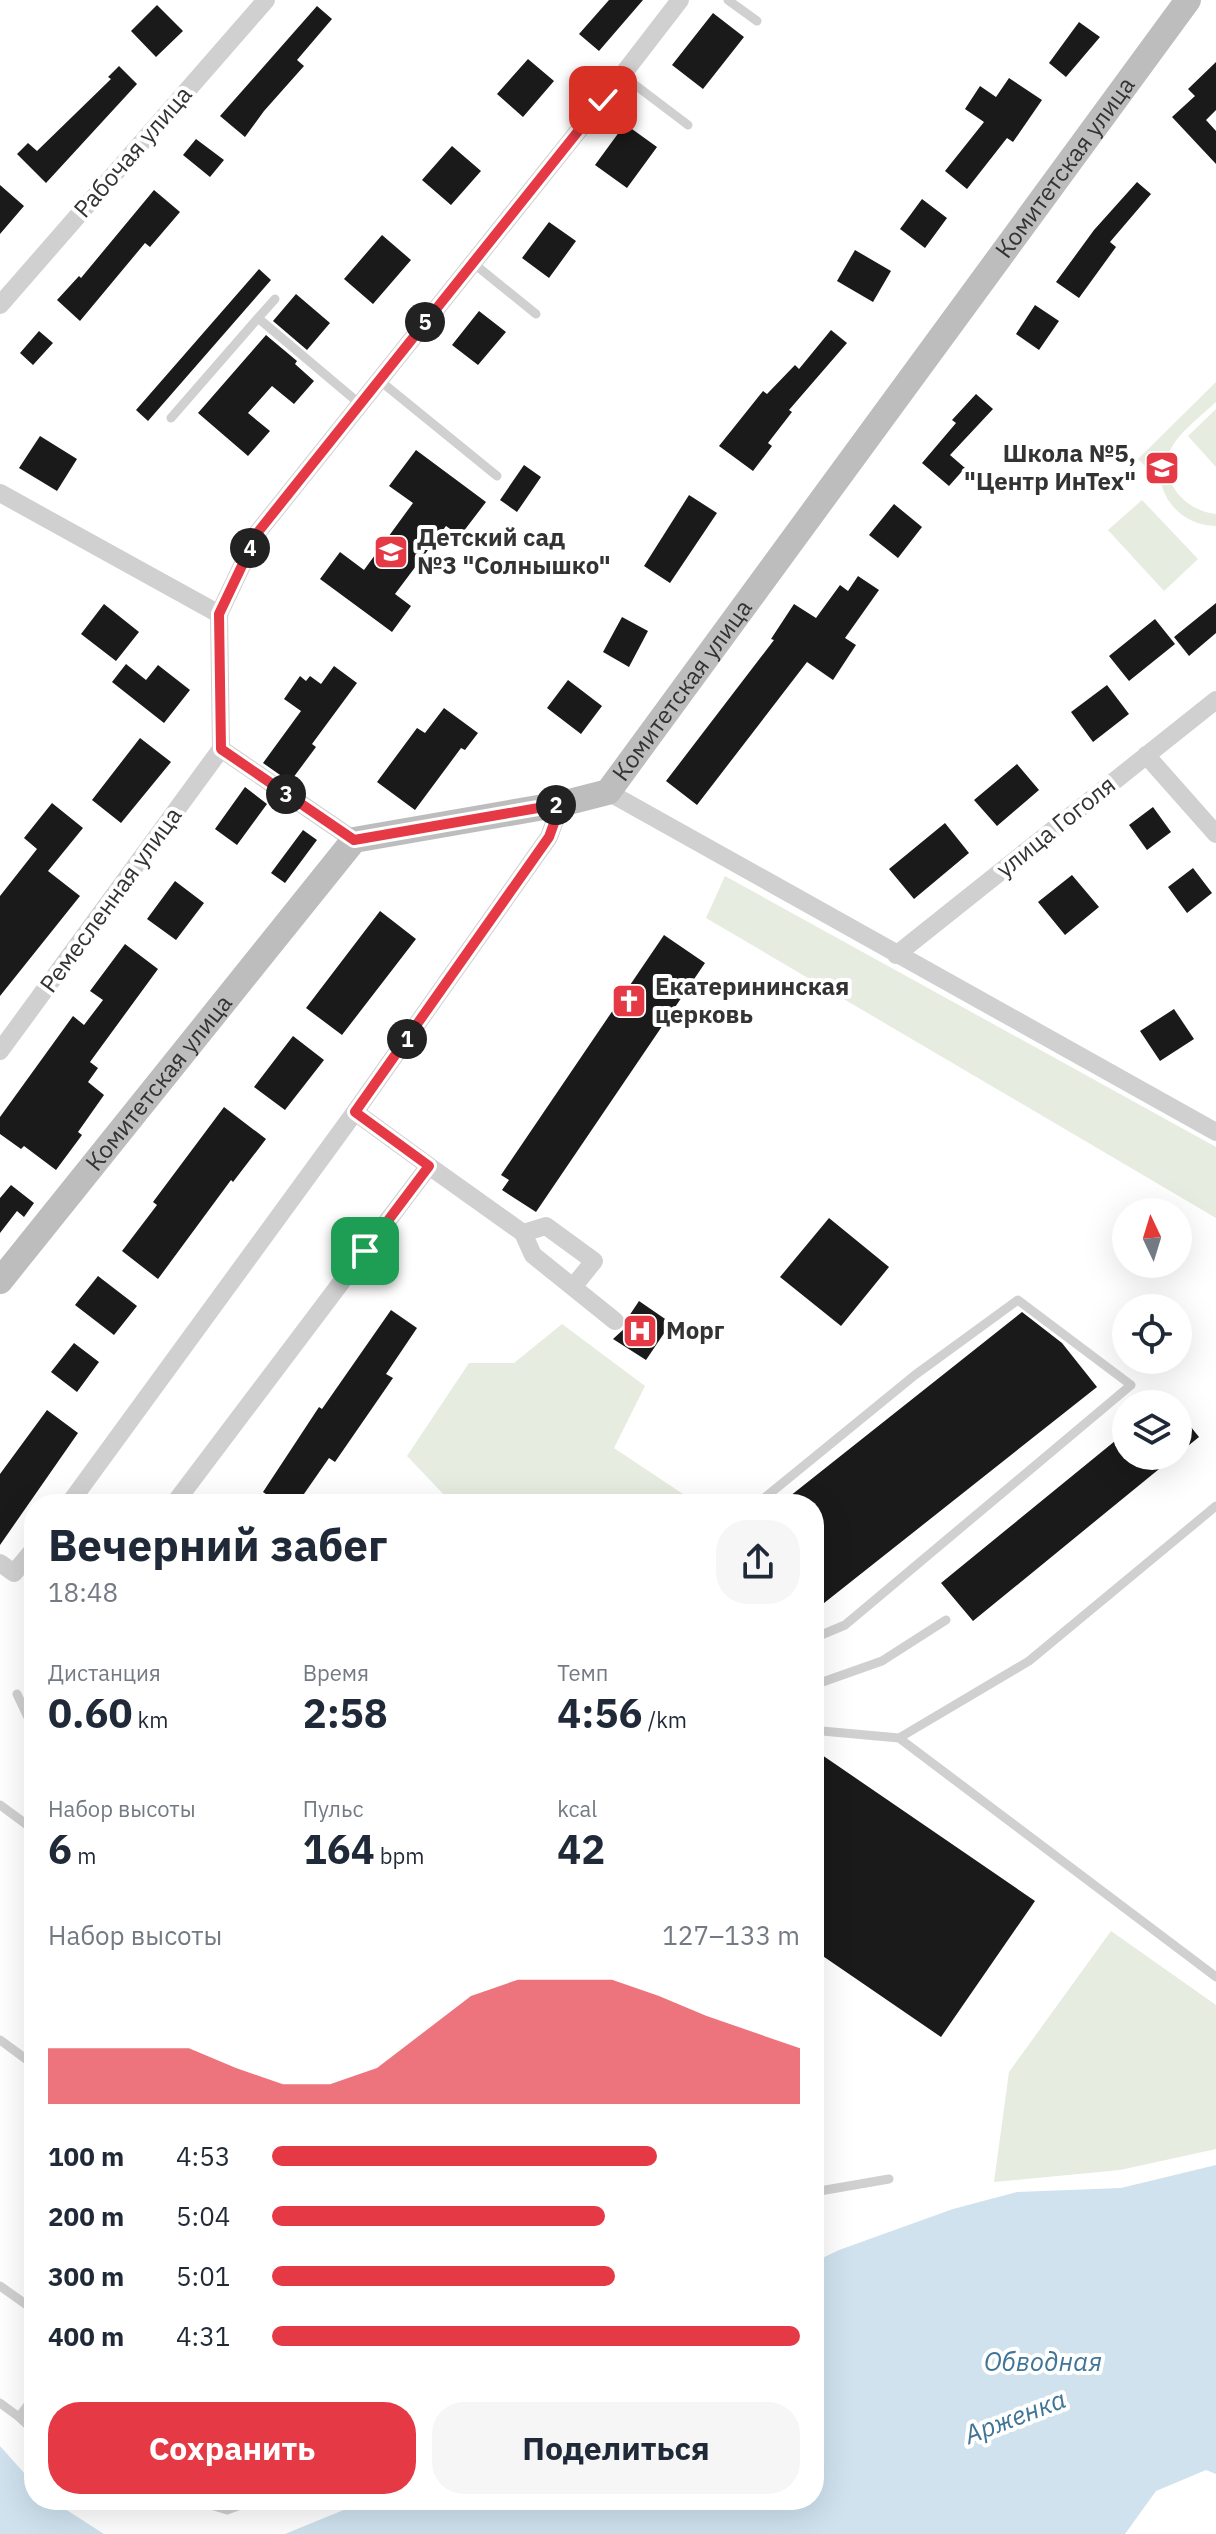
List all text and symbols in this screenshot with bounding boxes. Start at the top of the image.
pin [569,66,637,134]
street label: Комитетская улица [987,70,1142,264]
street label: Рабочая улица [66,78,199,224]
icon: check [581,78,625,122]
pin: 5 [405,302,445,342]
text: 5 [418,307,432,336]
place label: Школа №5, "Центр ИнТех" [964,437,1136,497]
school or university icon: Школа №5, "Центр ИнТех" [1143,449,1181,487]
place label: Детский сад №3 "Солнышко" [417,521,611,581]
pin: 4 [230,528,270,568]
text: 4 [243,533,257,562]
school or university icon: Детский сад №3 "Солнышко" [372,533,410,571]
street label: Комитетская улица [604,593,759,787]
street label: улица Гоголя [989,768,1122,884]
pin: 3 [266,774,306,814]
text: 3 [279,779,293,808]
pin: 2 [536,785,576,825]
text: 2 [549,790,563,819]
street label: Ремесленная улица [32,800,188,999]
place label: Екатерининская церковь [655,970,849,1030]
church icon: Екатерининская церковь [610,982,648,1020]
street label: Комитетская улица [78,987,239,1177]
pin: 1 [387,1019,427,1059]
text: 1 [400,1024,414,1053]
north arrow [1112,1198,1192,1278]
map controls [1112,1198,1192,1470]
pin [331,1217,399,1285]
icon: arrive [343,1229,387,1273]
button: locate [1112,1294,1192,1374]
hospital icon: Морг [621,1312,659,1350]
place label: Морг [666,1314,725,1346]
button: layers [1112,1390,1192,1470]
text: Вечерний забег [48,1516,388,1573]
button: share [716,1520,800,1604]
text: 18:48 [48,1575,118,1609]
text: Дистанция [48,1658,161,1687]
text: Время [303,1658,369,1687]
text: Темп [557,1658,608,1687]
text: 0.60 [48,1687,132,1739]
text: 2:58 [303,1687,388,1739]
text: 4:56 [557,1687,643,1739]
text: km [132,1705,168,1734]
text: /km [643,1705,687,1734]
text: Набор высоты [48,1794,196,1823]
text: Пульс [303,1794,363,1823]
text: kcal [557,1794,597,1823]
text: 6 [48,1823,72,1875]
text: 164 [303,1823,375,1875]
text: 42 [557,1823,605,1875]
text: m [72,1841,96,1870]
text: bpm [375,1841,425,1870]
text: Набор высоты [48,1918,222,1952]
text: 127–133 m [662,1918,800,1952]
text: 100 m [48,2139,124,2173]
text: 4:53 [176,2139,230,2173]
text: 200 m [48,2199,124,2233]
text: 5:04 [176,2199,230,2233]
text: 300 m [48,2259,124,2293]
text: 5:01 [176,2259,230,2293]
text: 400 m [48,2319,124,2353]
text: 4:31 [176,2319,230,2353]
water label: Обводная [984,2344,1102,2378]
water label: Арженка [958,2381,1070,2451]
button: Сохранить [48,2402,416,2494]
button: Поделиться [432,2402,800,2494]

